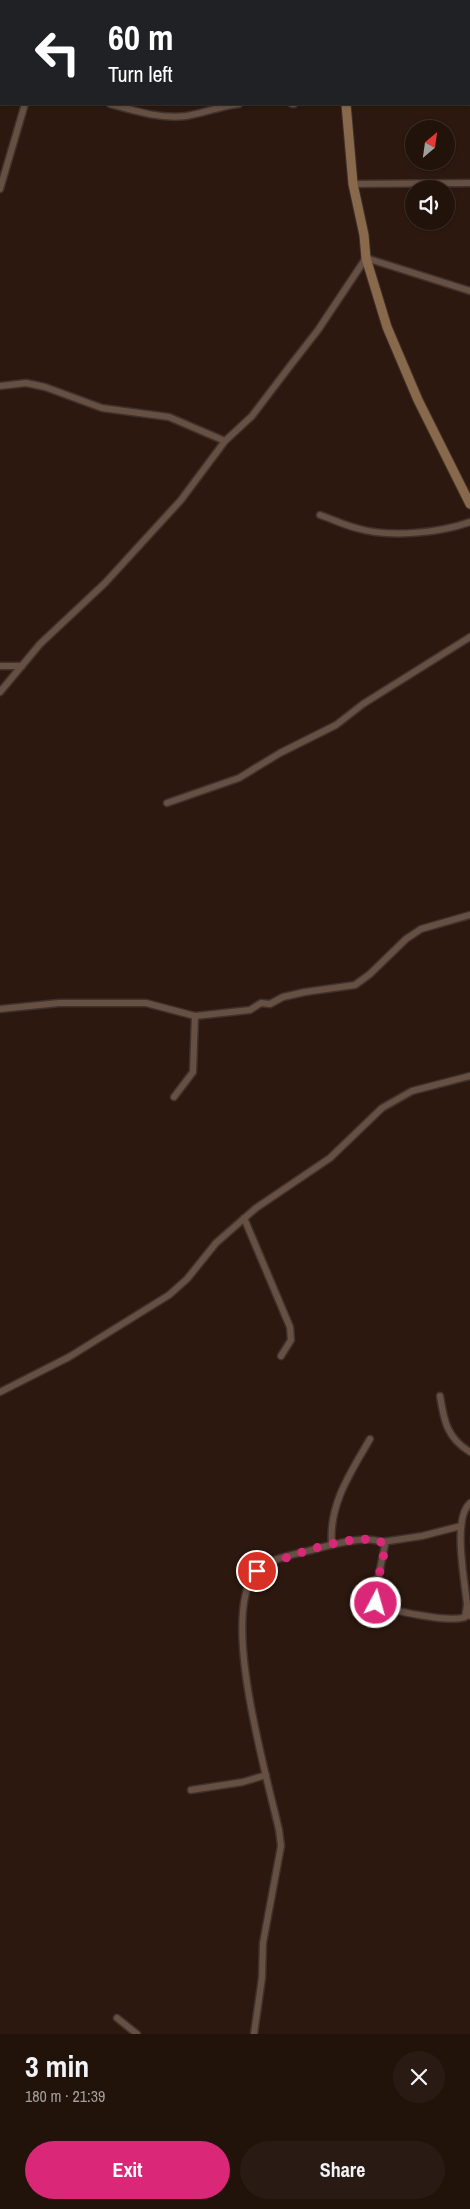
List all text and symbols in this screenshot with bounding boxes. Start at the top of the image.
text: 60 m [108,14,173,61]
icon: left [25,20,90,85]
text: Turn left [108,59,173,89]
north arrow [405,120,455,170]
map controls [405,120,455,230]
button: sound [405,180,455,230]
pin [236,1550,278,1592]
icon: arrive [243,1557,271,1585]
position arrow [349,1576,401,1628]
text: 3 min [25,2046,89,2086]
button: close [393,2051,445,2103]
text: 180 m · 21:39 [25,2085,105,2107]
button: Exit [25,2141,230,2199]
button: Share [240,2141,445,2199]

